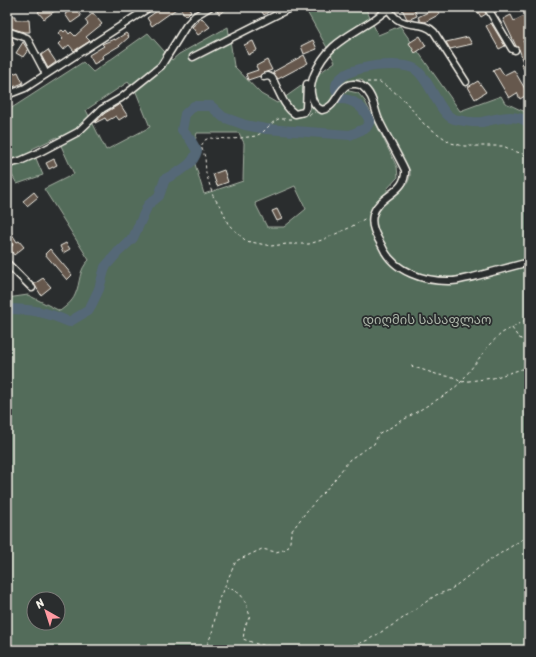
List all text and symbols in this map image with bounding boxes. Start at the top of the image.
park label: დიღმის სასაფლაო [363,308,491,331]
north arrow [26,591,66,631]
text: N [30,594,49,614]

